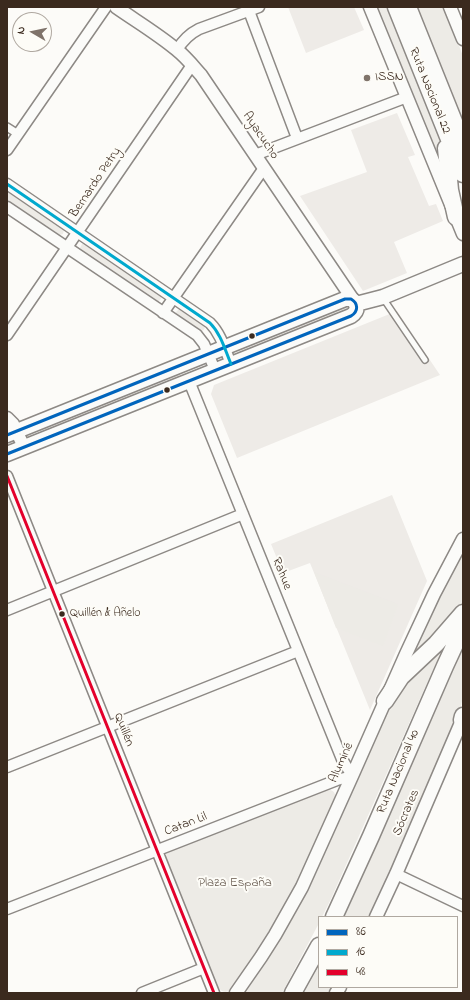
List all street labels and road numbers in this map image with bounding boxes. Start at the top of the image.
street label: Ruta Nacional 22 [405,46,453,136]
street label: Ayacucho [238,109,282,163]
street label: Bernardo Petry [67,145,125,221]
street label: Rahue [267,555,295,593]
street label: Quillén [109,711,137,749]
street label: Ruta Nacional 40 [374,728,424,816]
street label: Aluminé [326,741,358,785]
street label: Sócrates [390,788,424,838]
street label: Catan Lil [162,810,210,840]

